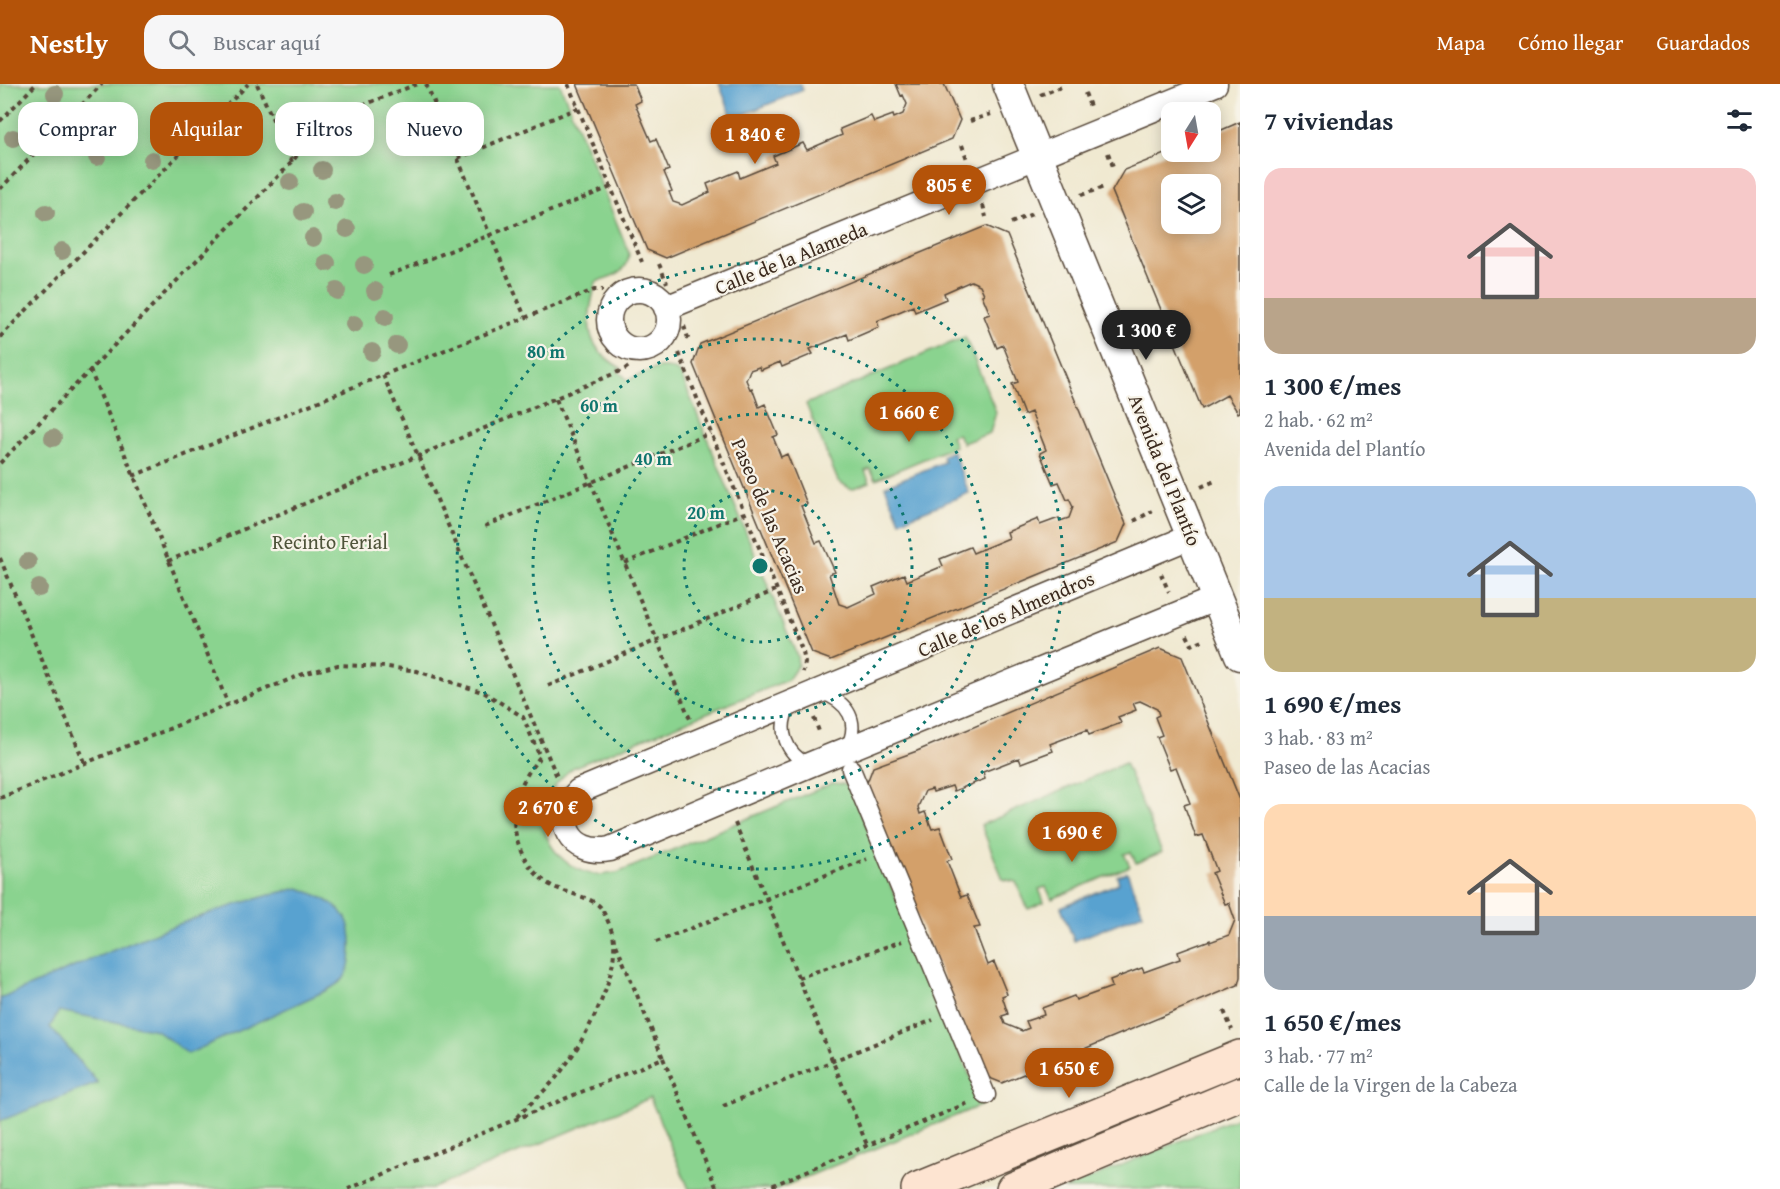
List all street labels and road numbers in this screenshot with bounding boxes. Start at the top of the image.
street label: Calle de la Alameda [710,213,872,301]
street label: Avenida del Plantío [1122,390,1209,550]
street label: Paseo de las Acacias [725,434,816,598]
street label: Calle de los Almendros [913,563,1099,664]

